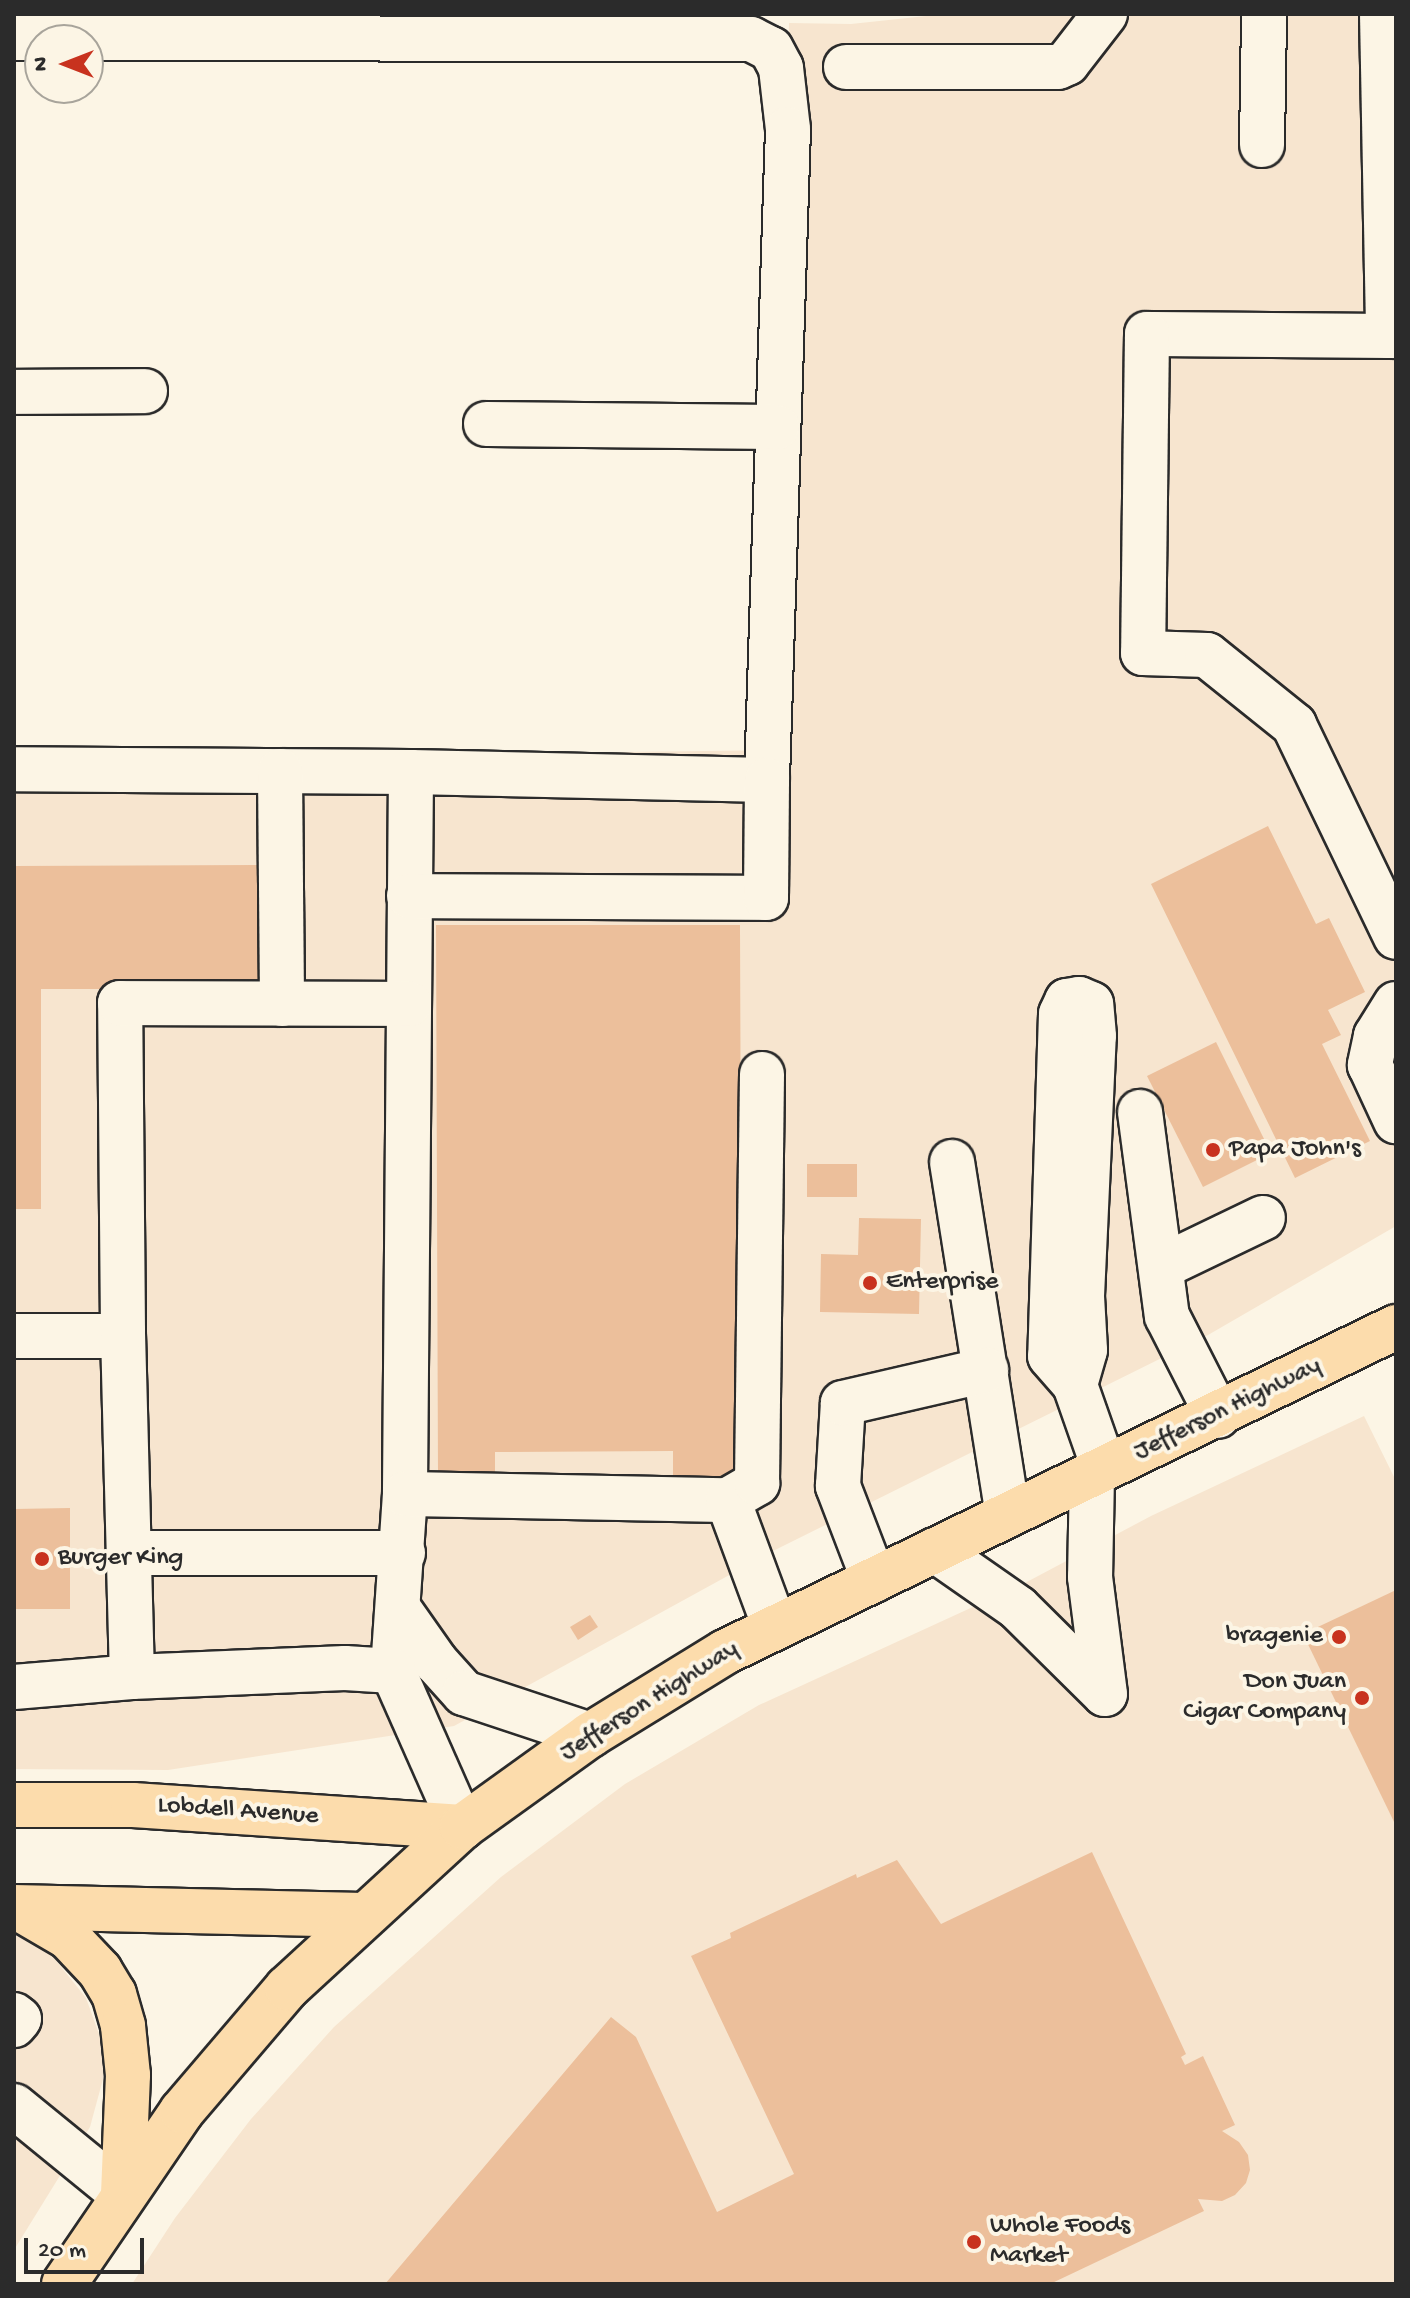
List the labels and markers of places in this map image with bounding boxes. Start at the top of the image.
place label: Papa John's [1229,1134,1361,1166]
marker: Papa John's [1204,1141,1222,1159]
place label: Enterprise [886,1267,998,1299]
marker: Enterprise [861,1274,879,1292]
place label: Burger King [58,1543,183,1575]
marker: Burger King [33,1550,51,1568]
place label: bragenie [1226,1621,1323,1653]
marker: bragenie [1330,1628,1348,1646]
place label: Don Juan Cigar Company [1183,1667,1346,1728]
marker: Don Juan Cigar Company [1353,1689,1371,1707]
place label: Whole Foods Market [990,2211,1130,2272]
marker: Whole Foods Market [965,2233,983,2251]

